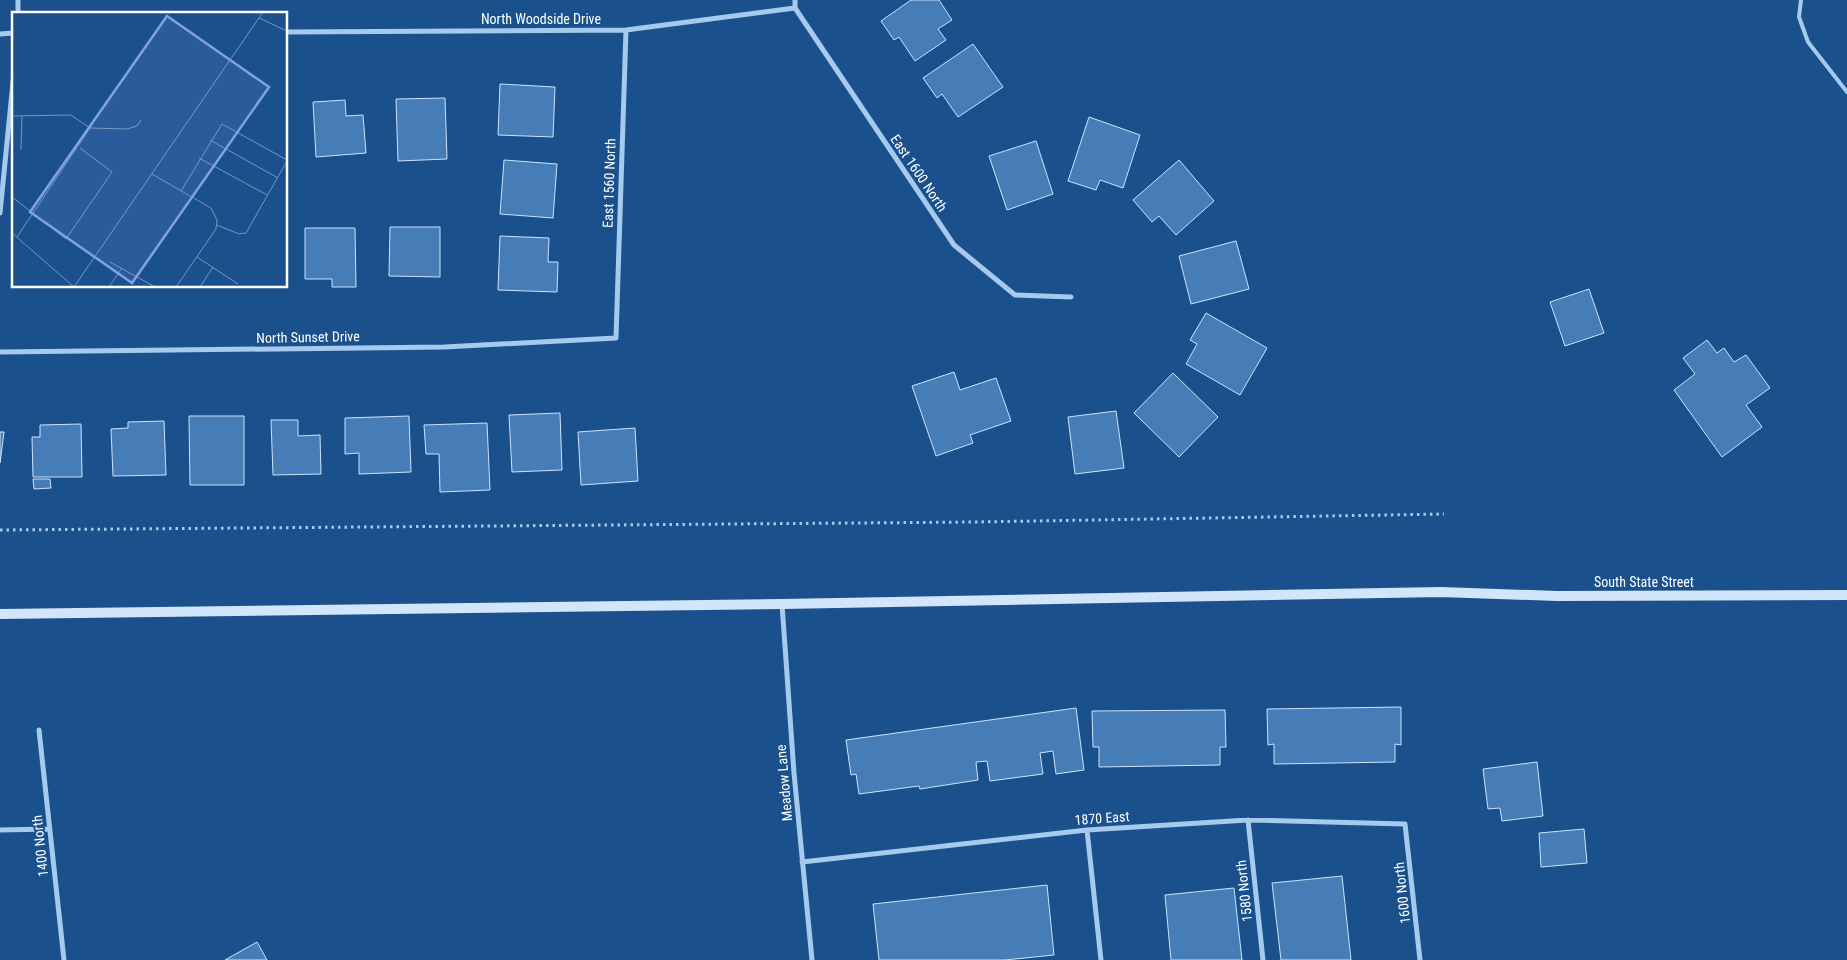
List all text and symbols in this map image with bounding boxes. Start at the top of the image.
street label: North Woodside Drive [481,11,601,27]
inset map [12,12,288,288]
street label: East 1600 North [887,131,951,215]
street label: East 1560 North [599,138,619,228]
street label: North Sunset Drive [256,328,360,346]
street label: South State Street [1594,574,1694,590]
street label: Meadow Lane [773,744,795,822]
street label: 1870 East [1074,808,1130,828]
street label: 1400 North [29,814,51,878]
street label: 1580 North [1233,859,1255,923]
street label: 1600 North [1391,861,1413,925]

